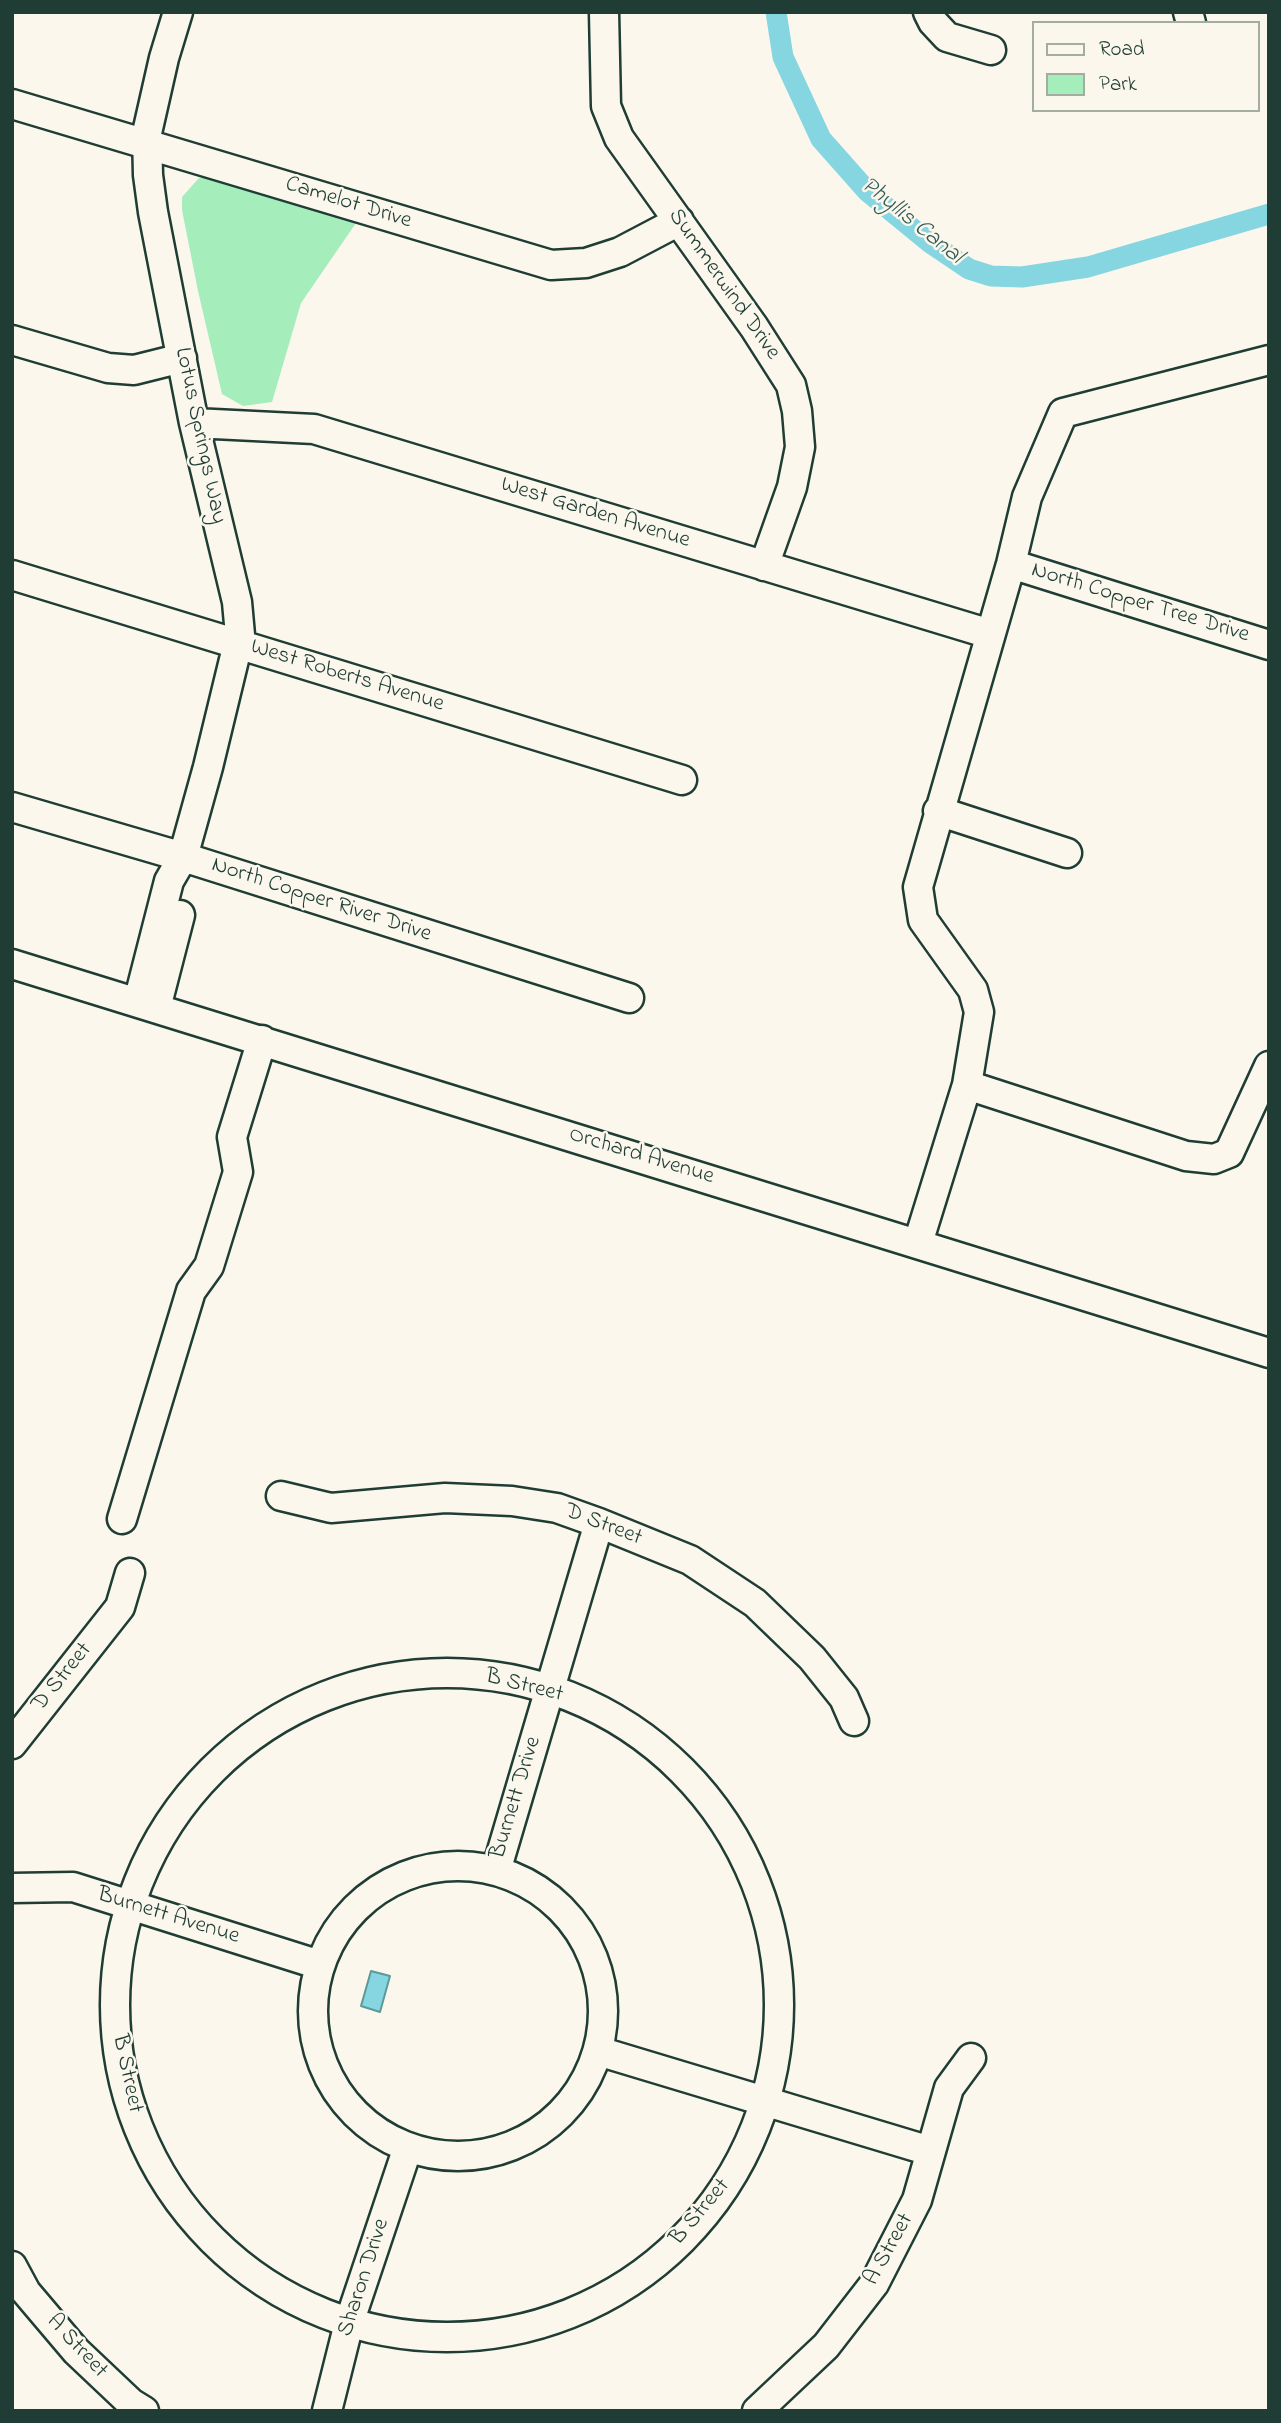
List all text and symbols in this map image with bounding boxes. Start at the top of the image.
legend [1032,21,1260,112]
text: Road [1099,35,1145,65]
text: Park [1099,70,1137,100]
street label: Camelot Drive [282,172,414,236]
water label: Phyllis Canal [854,172,968,272]
street label: Summerwind Drive [661,204,785,366]
street label: Lotus Springs Way [167,345,231,527]
street label: West Garden Avenue [497,472,693,556]
street label: North Copper Tree Drive [1028,558,1252,650]
street label: West Roberts Avenue [247,634,447,720]
street label: North Copper River Drive [208,852,434,950]
street label: Orchard Avenue [565,1122,717,1192]
street label: D Street [560,1499,646,1553]
street label: D Street [27,1638,99,1718]
street label: B Street [482,1664,566,1710]
street label: Burnett Drive [485,1733,549,1863]
street label: Burnett Avenue [94,1882,242,1952]
street label: B Street [104,2032,148,2116]
street label: B Street [665,2174,737,2252]
street label: A Street [859,2209,921,2291]
street label: Sharon Drive [333,2216,397,2340]
street label: A Street [39,2309,113,2385]

